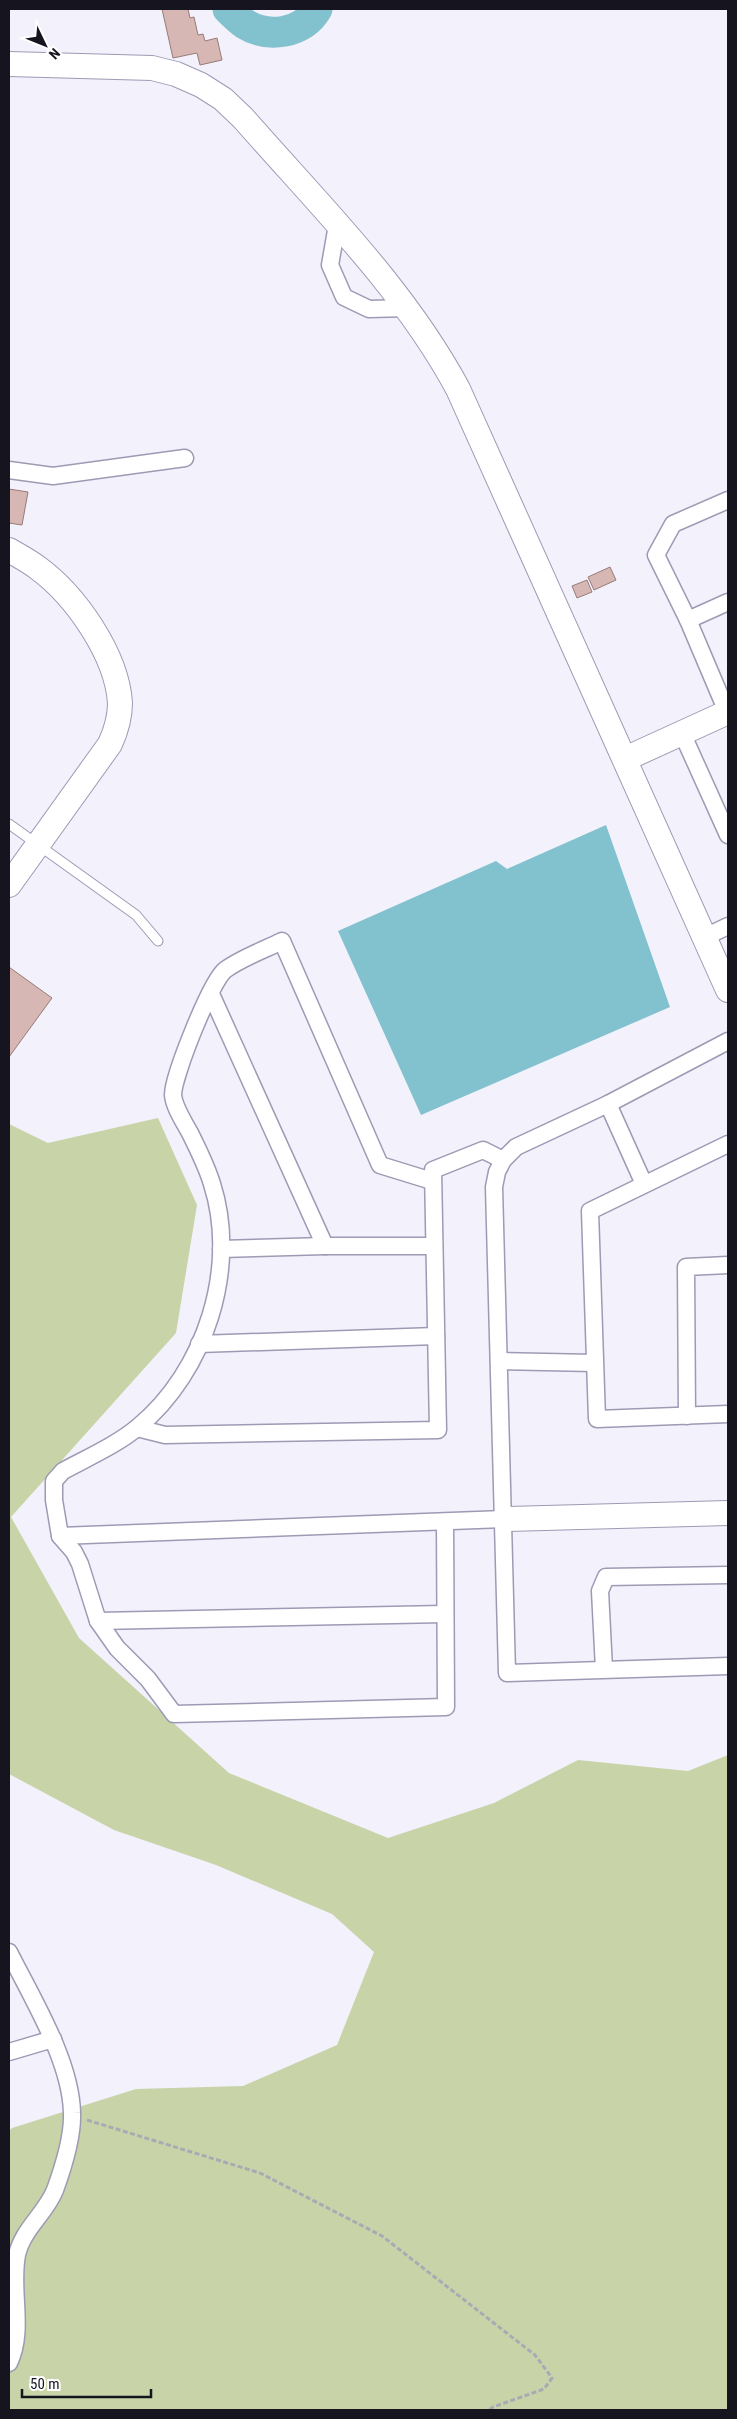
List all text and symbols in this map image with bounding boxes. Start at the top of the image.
north arrow [20,20,70,70]
text: N [46,45,63,62]
scale bar [22,2366,151,2398]
text: 50 m [30,2375,60,2393]

